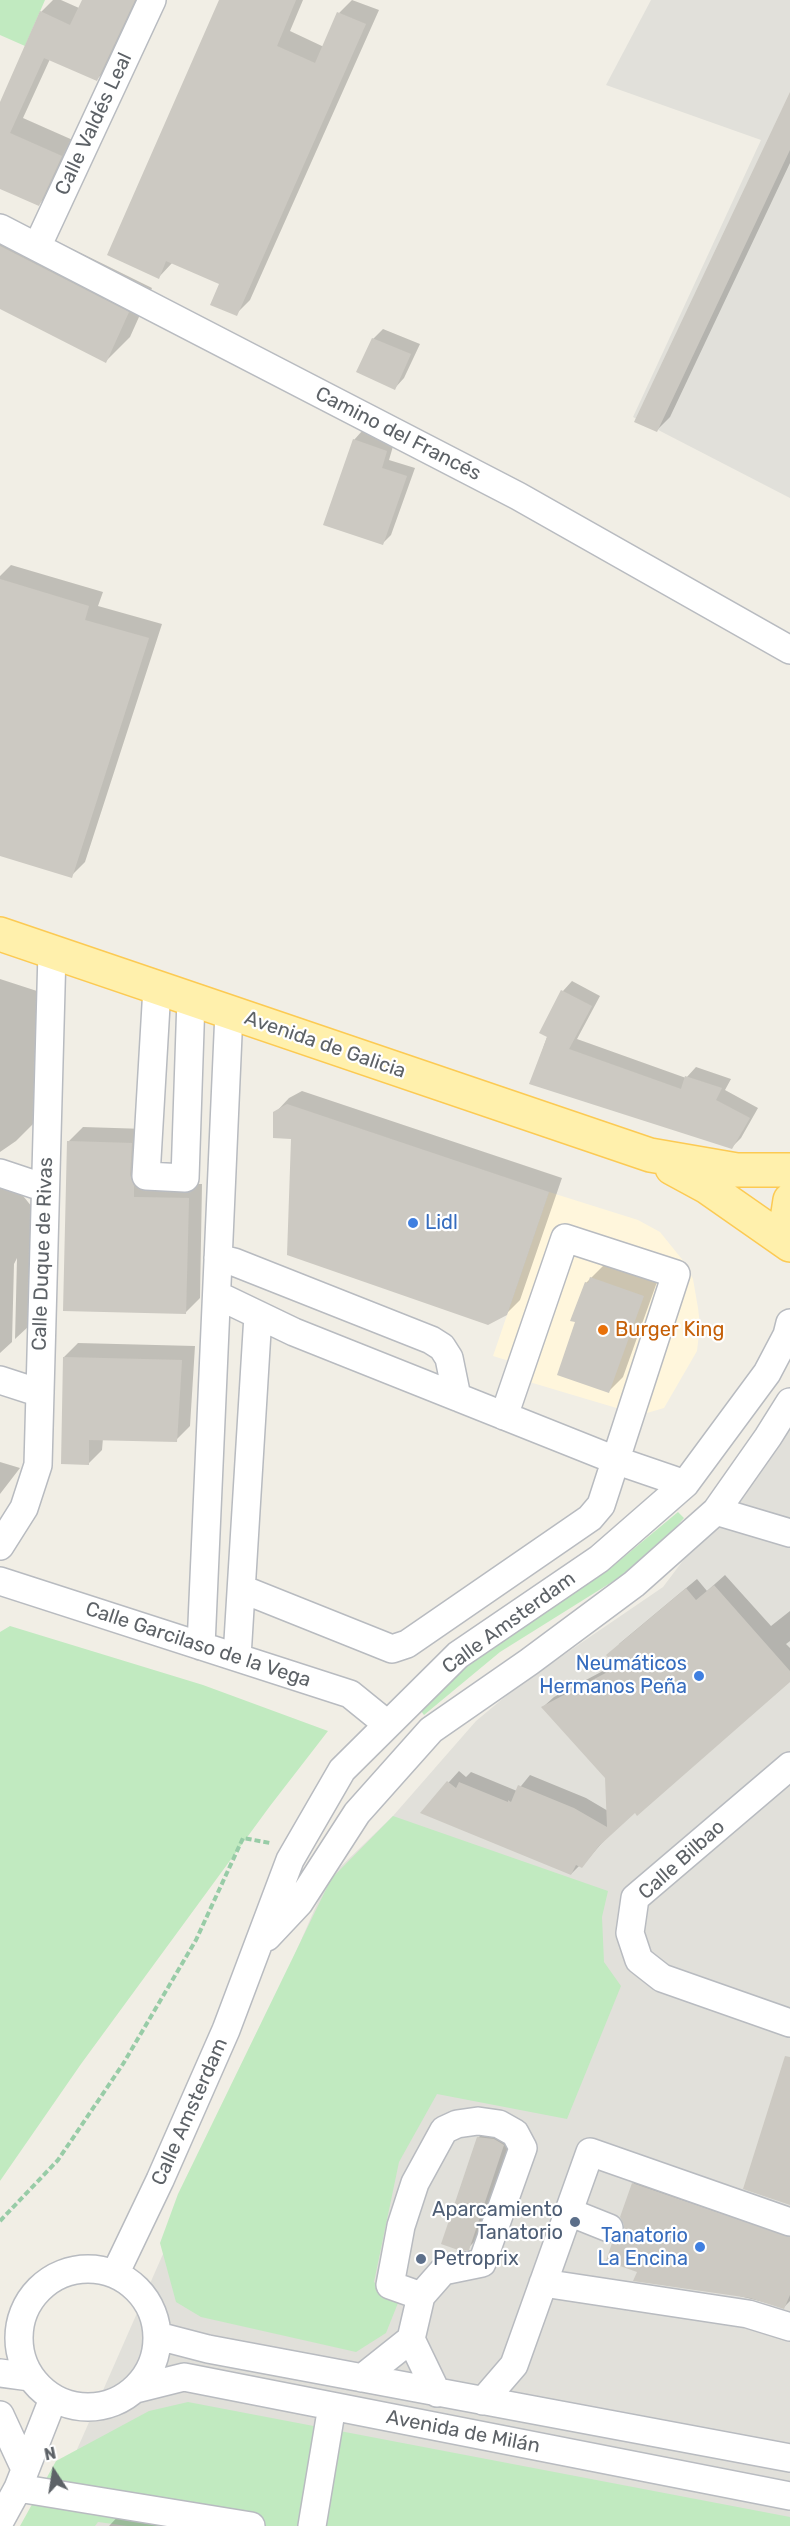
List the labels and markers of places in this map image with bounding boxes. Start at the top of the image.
place label: Lidl [425,1211,458,1235]
marker: Lidl [406,1216,420,1230]
place label: Burger King [615,1318,724,1342]
marker: Burger King [596,1323,610,1337]
place label: Neumáticos Hermanos Peña [539,1652,687,1699]
marker: Neumáticos Hermanos Peña [692,1669,706,1683]
place label: Aparcamiento Tanatorio [432,2198,563,2245]
marker: Aparcamiento Tanatorio [568,2215,582,2229]
place label: Tanatorio La Encina [598,2224,688,2271]
marker: Tanatorio La Encina [693,2240,707,2254]
place label: Petroprix [433,2247,519,2271]
marker: Petroprix [414,2252,428,2266]

